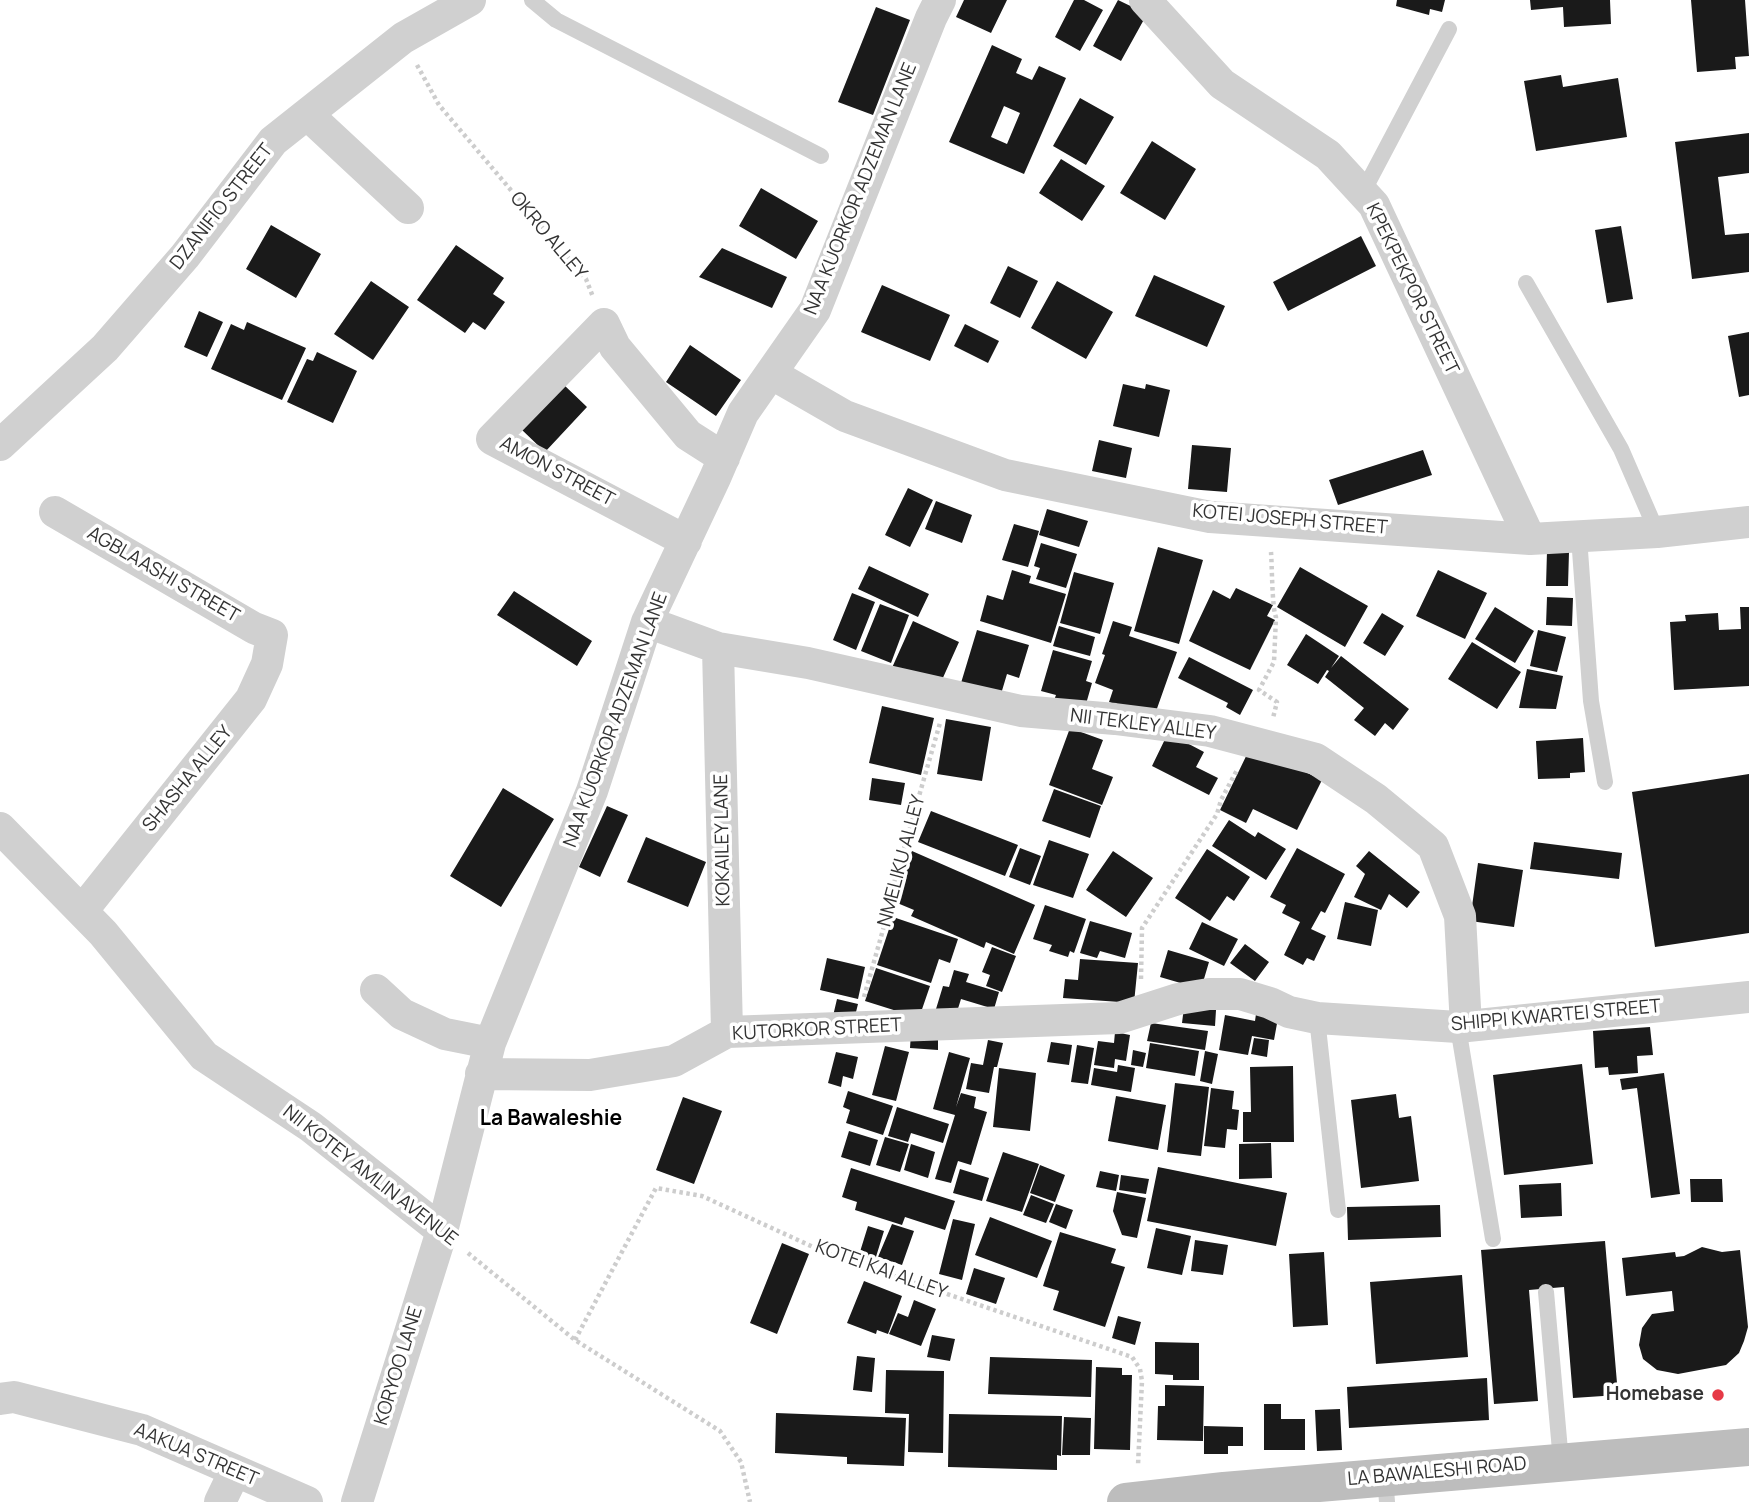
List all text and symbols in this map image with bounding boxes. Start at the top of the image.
street label: NAA KUORKOR ADZEMAN LANE [800,60,922,318]
street label: DZANIFIO STREET [166,140,278,274]
street label: OKRO ALLEY [505,188,591,284]
street label: KPEKPEKPOR STREET [1361,200,1463,378]
street label: AMON STREET [496,432,618,512]
street label: KOTEI JOSEPH STREET [1191,500,1389,540]
street label: AGBLAASHI STREET [83,522,243,628]
street label: NAA KUORKOR ADZEMAN LANE [559,589,673,851]
street label: NII TEKLEY ALLEY [1069,705,1217,745]
street label: SHASHA ALLEY [138,721,238,837]
street label: KOKAILEY LANE [710,774,736,906]
street label: NMELIKU ALLEY [873,793,931,929]
street label: SHIPPI KWARTEI STREET [1450,995,1662,1037]
street label: KUTORKOR STREET [732,1014,902,1046]
street label: NII KOTEY AMLIN AVENUE [278,1101,462,1251]
district label: La Bawaleshie [480,1106,622,1132]
street label: KOTEI KAI ALLEY [812,1236,950,1304]
street label: KORYOO LANE [370,1304,428,1428]
place label: Homebase [1606,1384,1704,1406]
marker: Homebase [1710,1387,1726,1403]
street label: AAKUA STREET [130,1419,262,1491]
street label: LA BAWALESHI ROAD [1347,1453,1527,1491]

